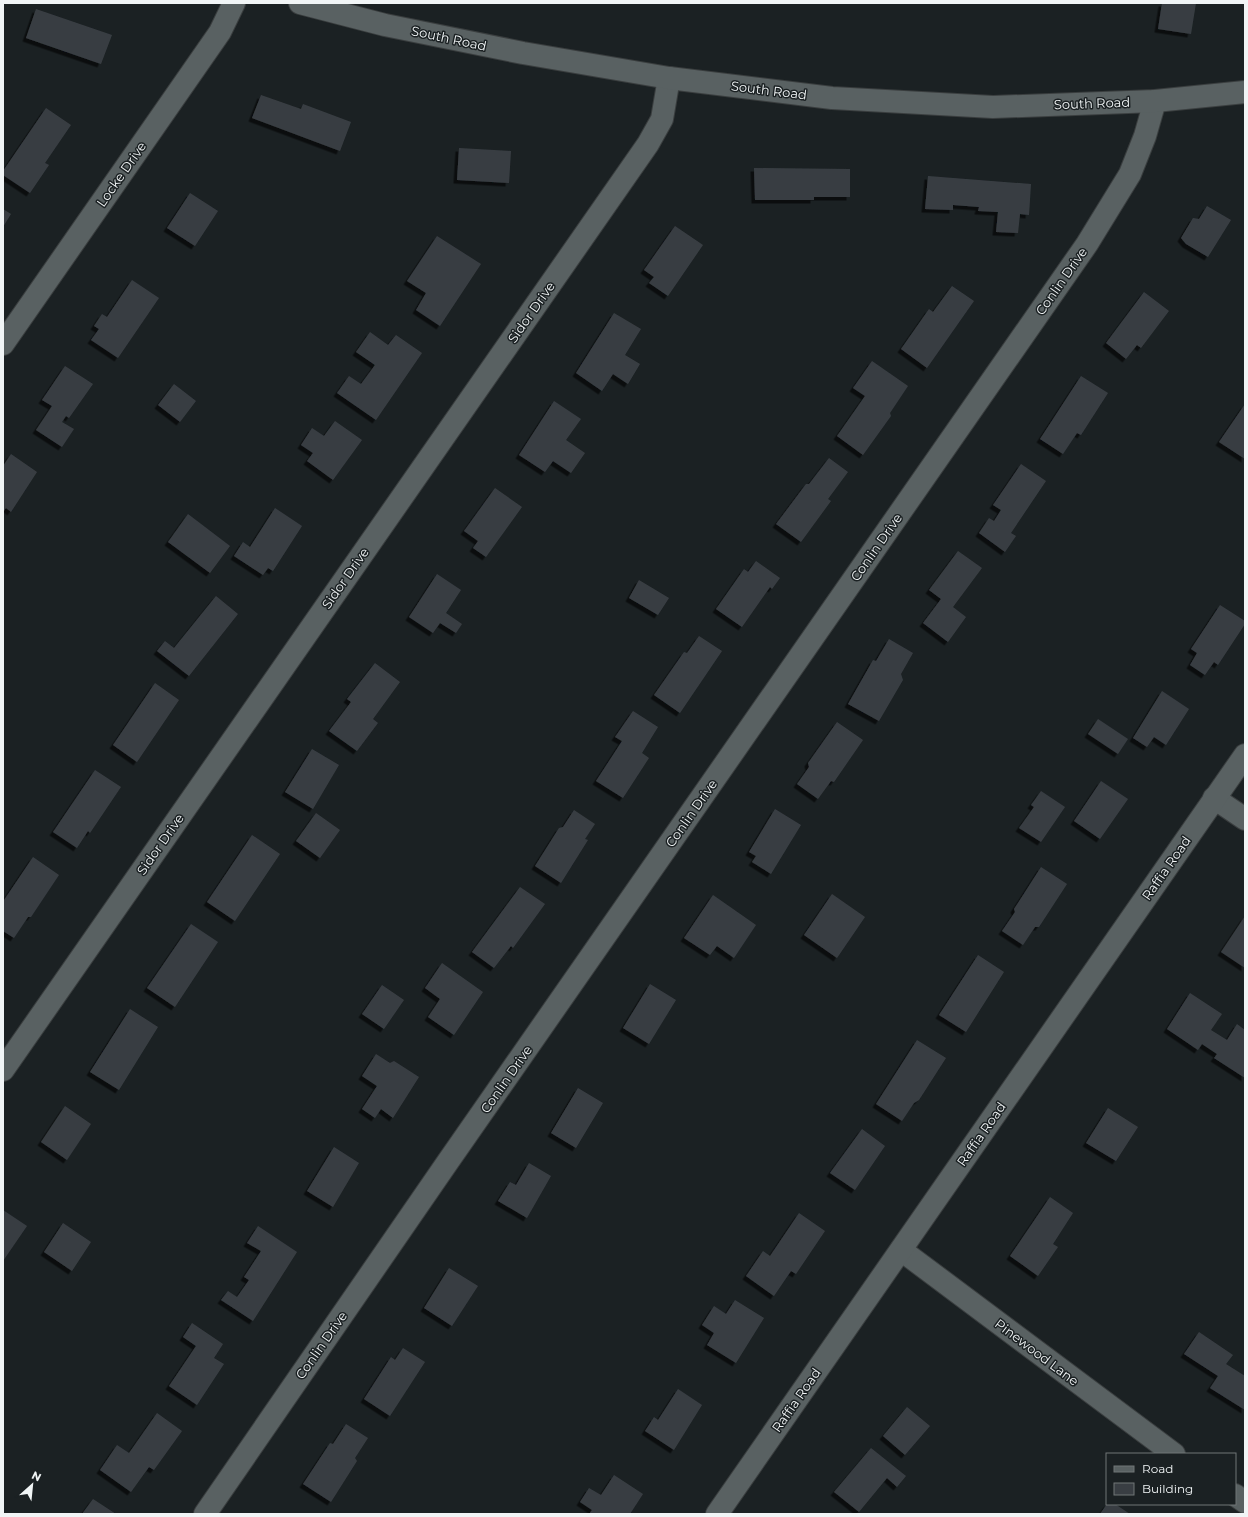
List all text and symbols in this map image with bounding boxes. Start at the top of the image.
street label: South Road [410,22,488,54]
street label: South Road [730,77,808,103]
street label: South Road [1054,94,1130,112]
street label: Locke Drive [93,138,149,210]
street label: Conlin Drive [1032,244,1090,318]
street label: Sidor Drive [504,278,558,346]
street label: Conlin Drive [847,510,905,584]
street label: Sidor Drive [318,544,372,612]
street label: Conlin Drive [662,776,720,850]
street label: Sidor Drive [133,810,187,878]
street label: Raffia Road [1138,833,1194,903]
street label: Conlin Drive [477,1042,535,1116]
street label: Raffia Road [953,1099,1009,1169]
street label: Conlin Drive [292,1308,350,1382]
street label: Pinewood Lane [992,1315,1082,1389]
street label: Raffia Road [768,1365,824,1435]
legend [1106,1453,1236,1505]
text: Road [1142,1461,1173,1476]
north arrow [12,1465,52,1505]
text: N [29,1468,44,1484]
text: Building [1142,1481,1193,1496]

